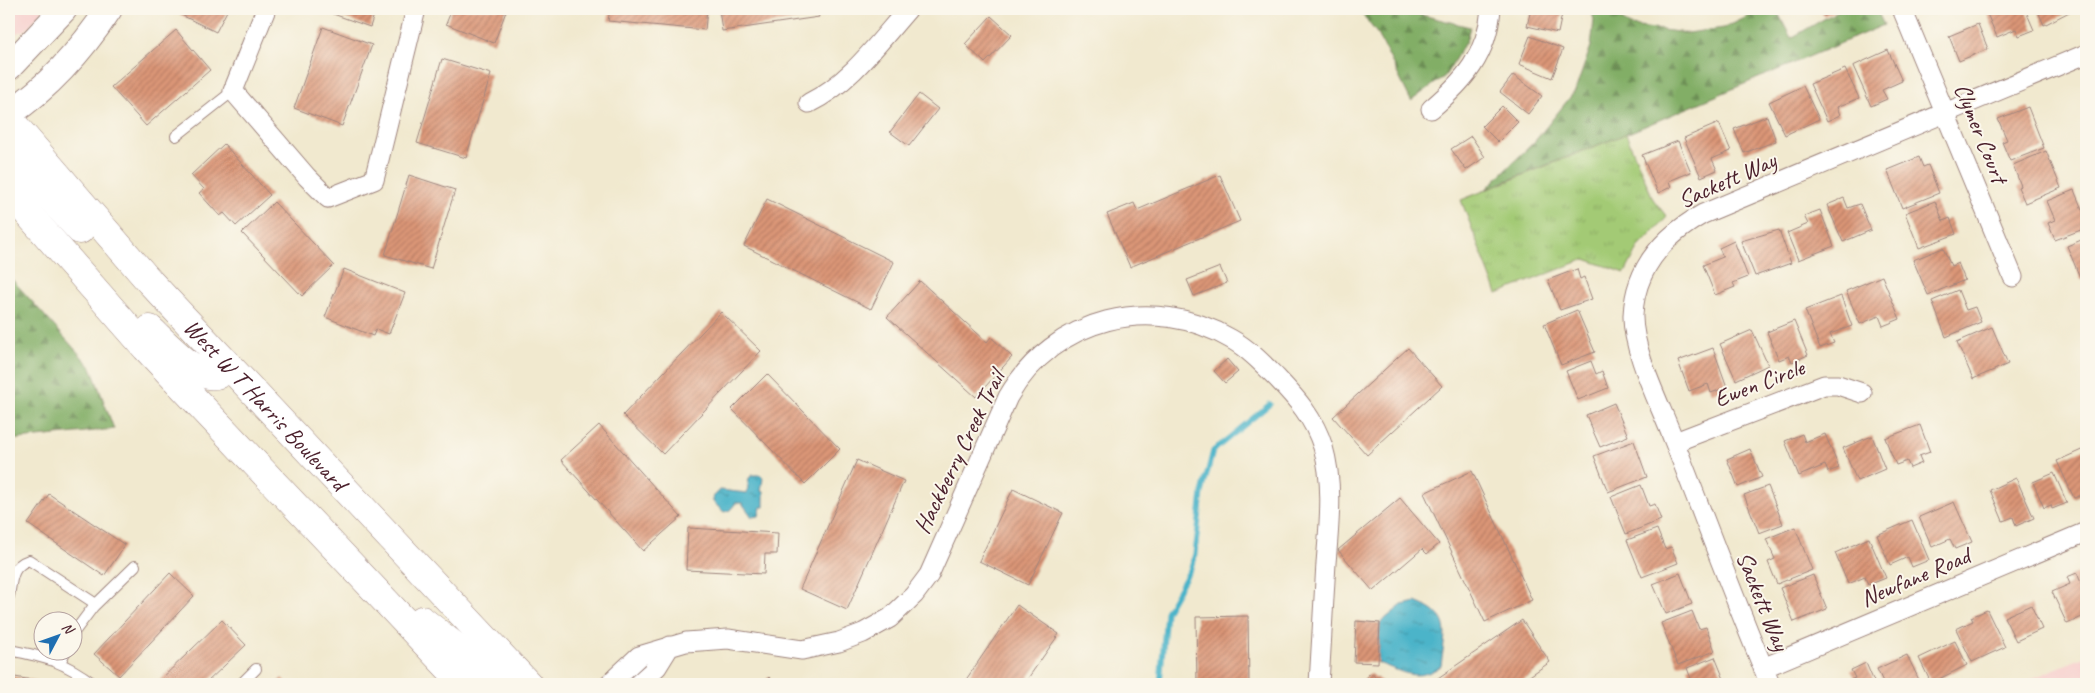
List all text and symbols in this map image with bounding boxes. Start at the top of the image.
street label: Clymer Court [1947,79,2016,190]
street label: Sackett Way [1673,144,1782,215]
street label: West W T Harris Boulevard [177,313,356,500]
street label: Ewen Circle [1710,351,1810,414]
street label: Hackberry Creek Trail [907,362,1013,538]
street label: Newfane Road [1856,539,1978,613]
street label: Sackett Way [1730,547,1797,657]
north arrow [32,610,82,660]
text: N [58,619,78,638]

